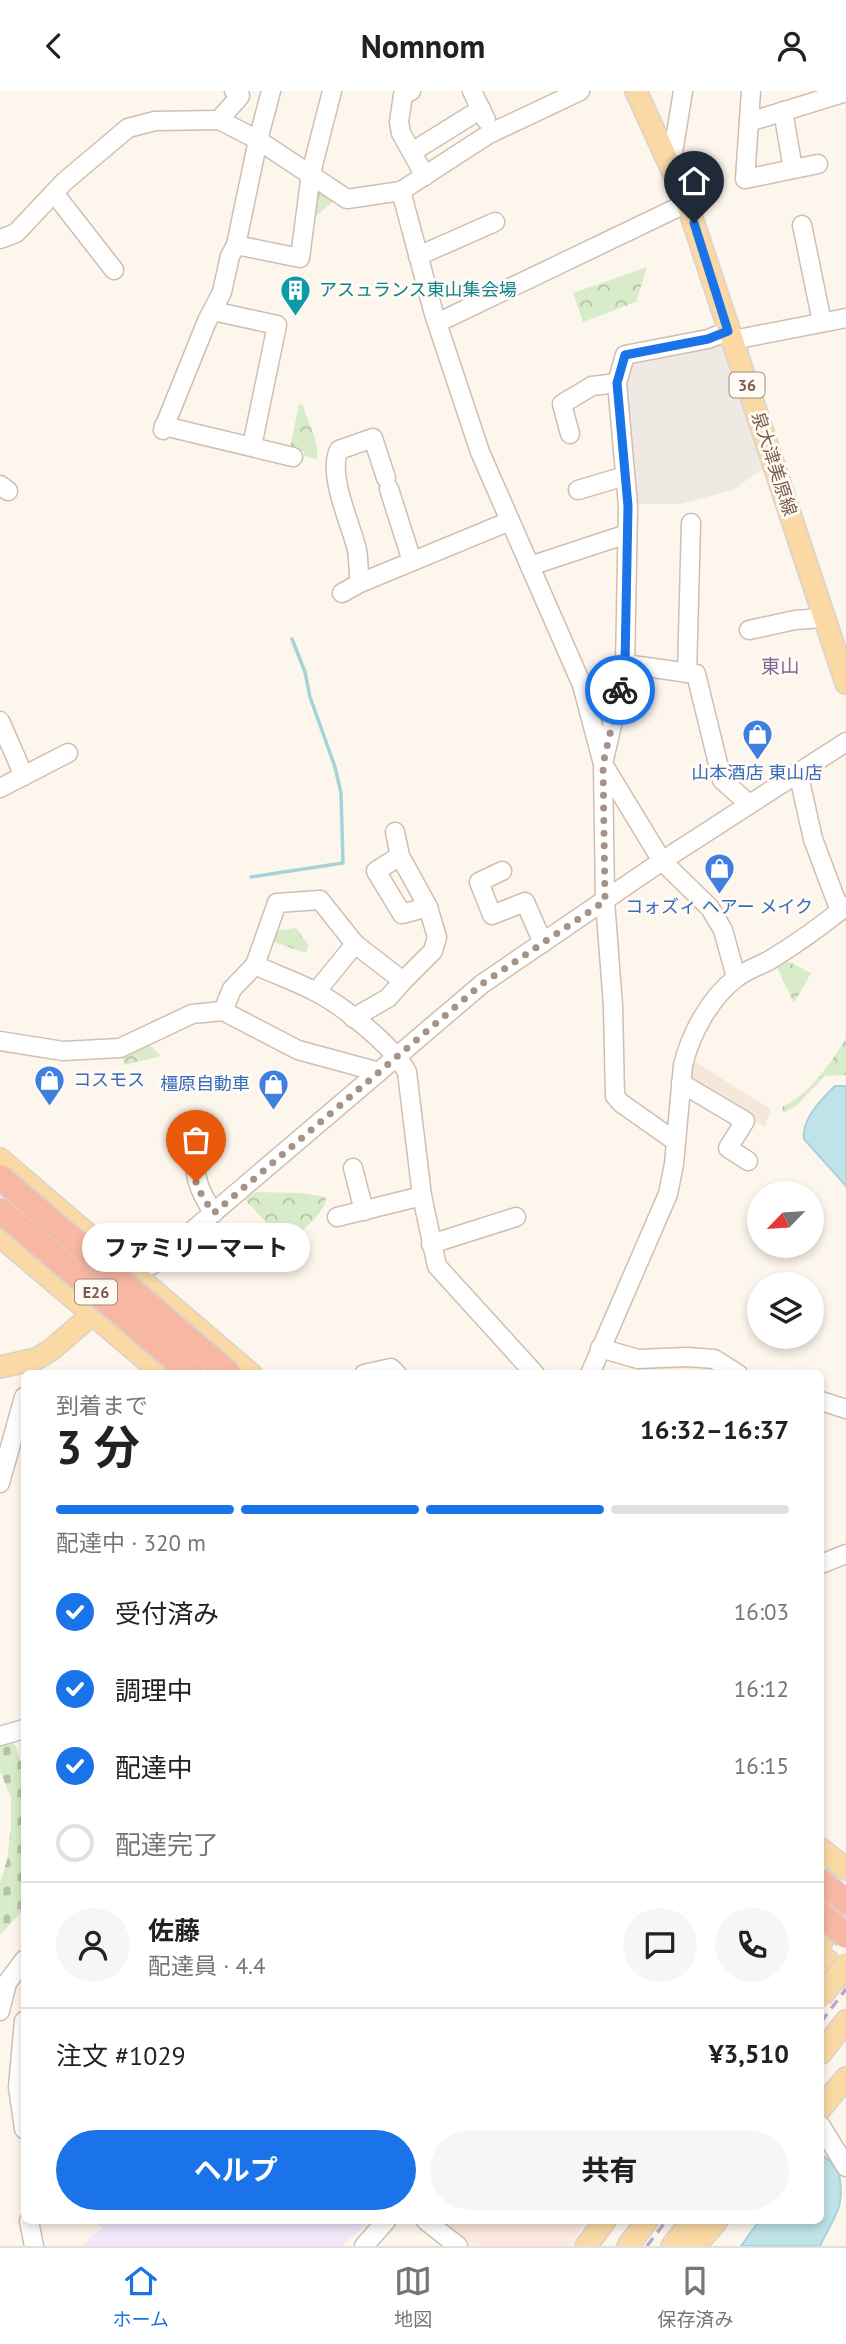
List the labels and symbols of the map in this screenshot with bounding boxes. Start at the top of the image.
pin [664,151,724,223]
building icon: アスュランス東山集会場 [279,273,313,317]
place label: アスュランス東山集会場 [319,278,517,301]
road number: 36 [730,373,764,397]
street label: 泉大津美原線 [747,409,802,519]
district label: 東山 [761,654,799,678]
courier [585,655,655,725]
shop icon: 山本酒店 東山店 [740,718,774,762]
place label: 山本酒店 東山店 [692,761,822,784]
shop icon: コォズィ ヘアー メイク [702,852,736,896]
place label: コォズィ ヘアー メイク [625,895,813,918]
shop icon: コスモス [33,1063,67,1107]
shop icon: 橿原自動車 [256,1067,290,1111]
place label: コスモス [73,1068,145,1091]
place label: 橿原自動車 [160,1072,250,1095]
pin [166,1110,226,1182]
north arrow [747,1181,824,1258]
callout: ファミリーマート [82,1224,310,1273]
road number: E26 [75,1280,117,1305]

